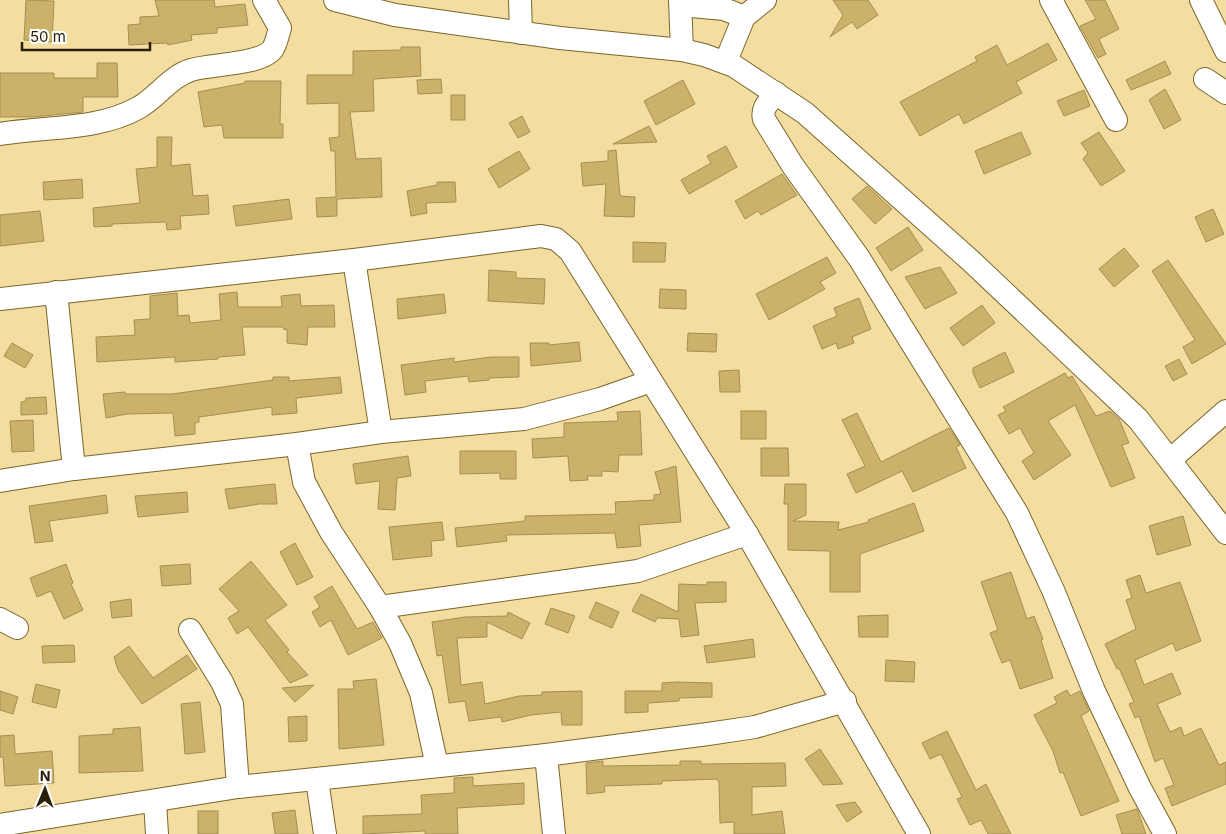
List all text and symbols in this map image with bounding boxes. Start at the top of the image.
scale bar [22,20,150,52]
text: 50 m [30,27,66,46]
north arrow [20,764,70,814]
text: N [40,767,51,784]

